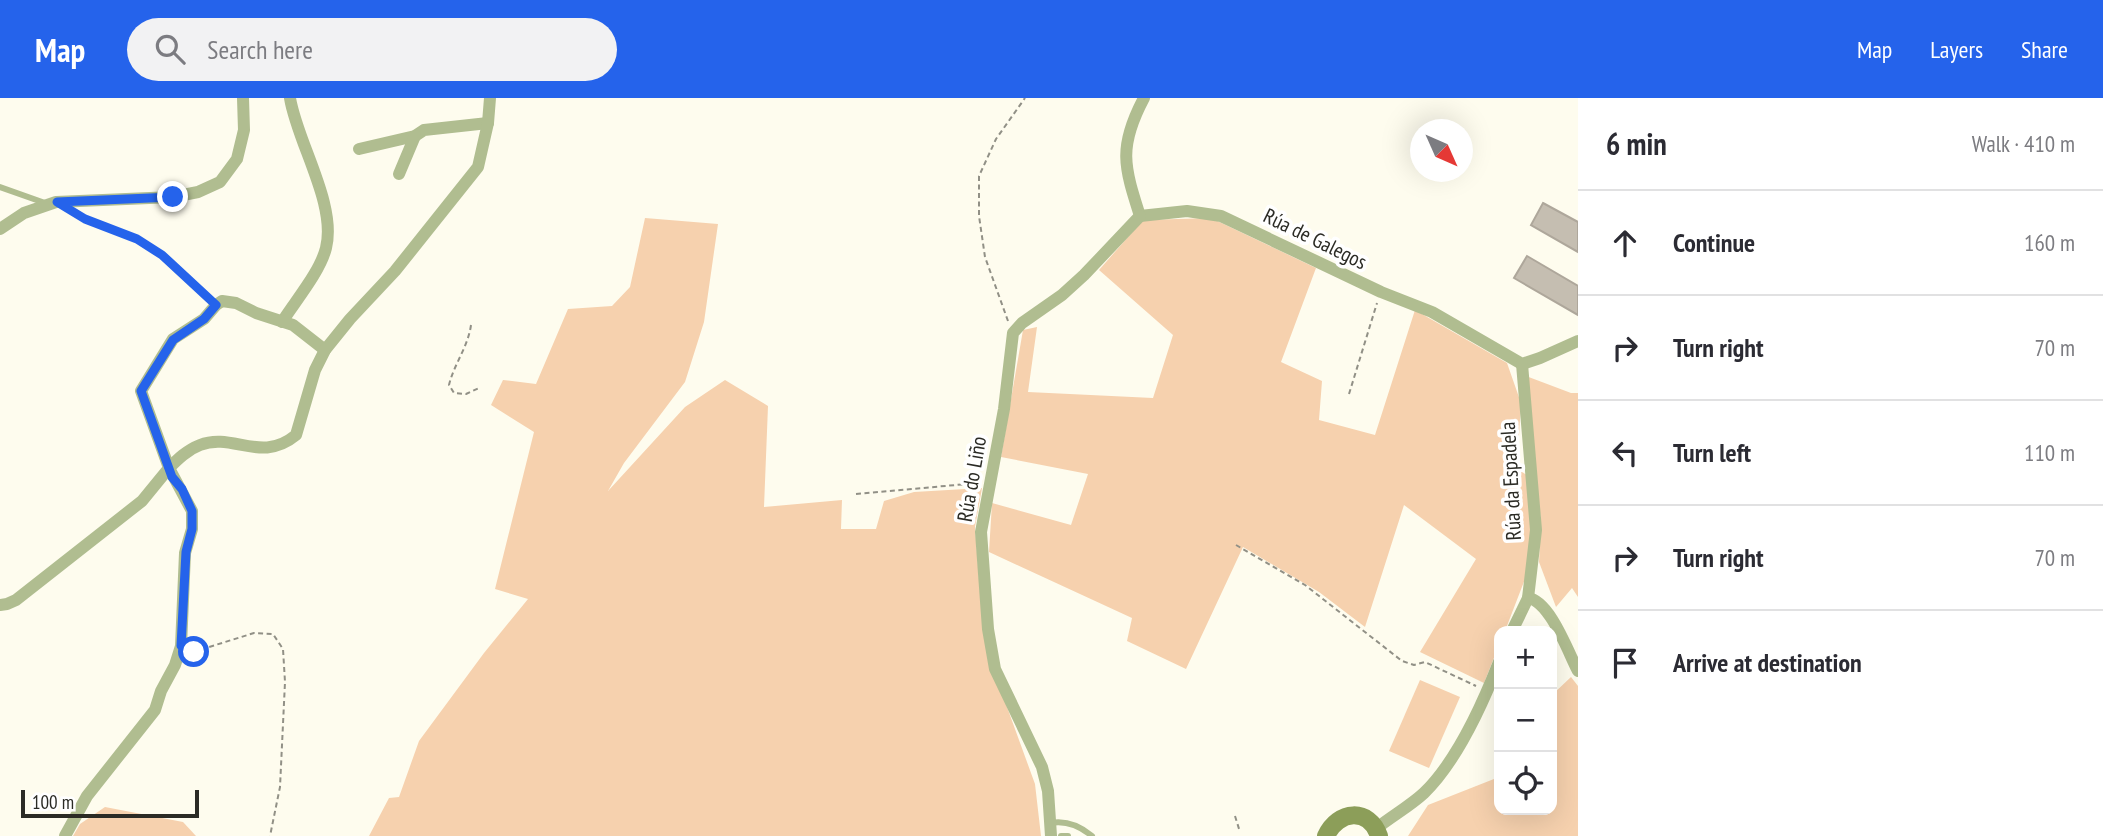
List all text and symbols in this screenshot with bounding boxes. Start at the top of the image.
search box [127,18,617,81]
text: Map [35,28,85,71]
icon: search [151,30,189,68]
text: Search here [207,33,313,66]
text: Map [1857,34,1892,65]
text: Layers [1930,34,1983,65]
text: Share [2021,34,2068,65]
north arrow [1410,119,1473,182]
text: 6 min [1606,124,1667,163]
text: Walk · 410 m [1972,129,2075,158]
route end [157,181,188,212]
street label: Rúa de Galegos [1259,202,1371,275]
icon: ahead [1606,224,1644,262]
text: Continue [1673,226,1755,259]
text: 160 m [2024,228,2075,257]
icon: right [1606,329,1644,367]
text: Turn right [1673,331,1764,364]
text: 70 m [2034,333,2075,362]
street label: Rúa da Espadela [1494,421,1527,541]
street label: Rúa do Liño [951,434,992,524]
icon: left [1606,434,1644,472]
text: Turn left [1673,436,1751,469]
text: 110 m [2024,438,2075,467]
icon: right [1606,539,1644,577]
text: Turn right [1673,541,1764,574]
text: 70 m [2034,543,2075,572]
map controls [1494,626,1557,815]
button: + [1494,626,1557,689]
route start [178,636,209,667]
icon: arrive [1606,644,1644,682]
text: Arrive at destination [1673,646,1862,679]
button: − [1494,689,1557,752]
button: locate [1494,752,1557,815]
scale bar [21,787,200,819]
text: 100 m [32,790,74,814]

